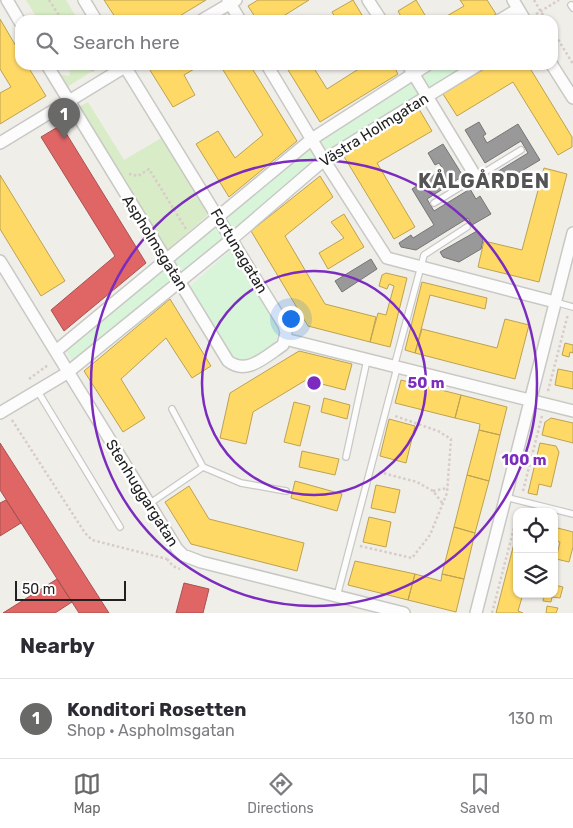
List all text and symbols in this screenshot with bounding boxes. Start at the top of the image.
search box [15,15,558,70]
icon: search [33,29,61,57]
text: Search here [73,31,180,54]
street label: Västra Holmgatan [316,89,432,171]
pin: 1 [48,98,80,139]
district label: KÅLGÅRDEN [418,169,550,193]
street label: Aspholmsgatan [118,192,192,294]
street label: Fortunagatan [207,205,271,297]
your location [278,306,304,332]
centre of rings [305,374,323,392]
text: 50 m [408,374,444,392]
street label: Stenhuggargatan [102,436,182,550]
text: 100 m [502,451,546,469]
map controls [513,508,558,598]
button: locate [513,508,558,553]
button: layers [513,553,558,598]
scale bar [15,578,126,601]
text: 50 m [22,581,55,598]
text: Nearby [20,633,95,658]
text: Konditori Rosetten [67,698,247,721]
text: 1 [32,709,40,728]
text: 130 m [508,709,553,728]
text: Shop · Aspholmsgatan [67,721,235,740]
tab: Map [73,770,101,817]
tab: Directions [247,770,314,817]
tab: Saved [460,770,500,817]

